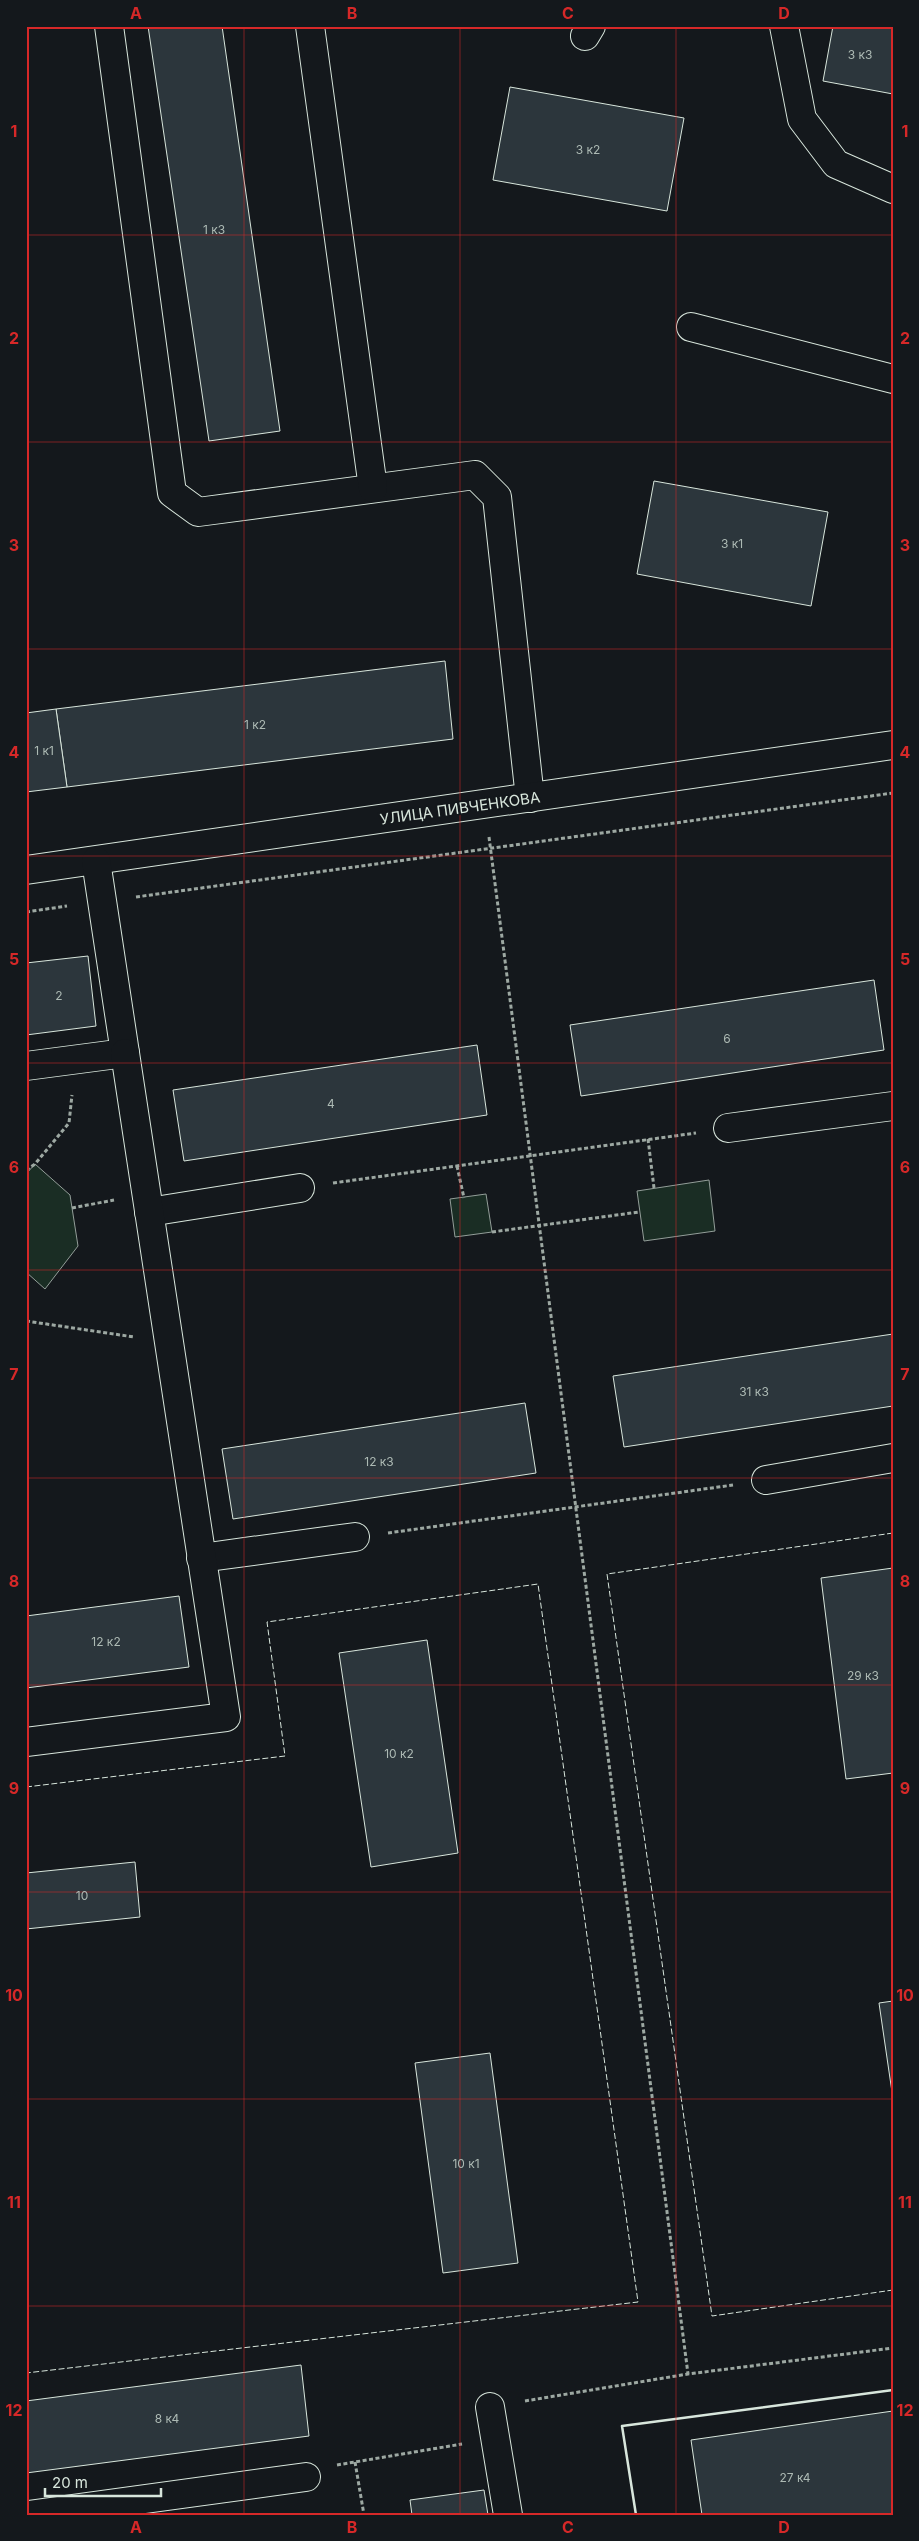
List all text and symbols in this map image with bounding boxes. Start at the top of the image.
text: A [130,3,142,23]
text: B [347,3,357,23]
text: C [562,3,574,23]
text: D [778,3,790,23]
house number: 3 к3 [848,47,872,62]
text: 1 [11,121,17,141]
text: 1 [902,121,908,141]
house number: 3 к2 [576,142,600,157]
house number: 1 к3 [203,222,225,237]
text: 2 [9,328,19,348]
text: 2 [900,328,910,348]
text: 3 [9,535,19,555]
text: 3 [900,535,910,555]
house number: 3 к1 [721,536,743,551]
house number: 1 к2 [244,717,266,732]
text: 4 [9,742,20,762]
text: 4 [900,742,911,762]
house number: 1 к1 [34,743,54,758]
street label: УЛИЦА ПИВЧЕНКОВА [379,787,541,829]
text: 5 [9,949,19,969]
text: 5 [900,949,910,969]
house number: 2 [55,988,63,1003]
house number: 6 [723,1031,731,1046]
house number: 4 [327,1096,335,1111]
text: 6 [9,1157,19,1177]
text: 6 [900,1157,910,1177]
text: 7 [9,1364,19,1384]
text: 7 [900,1364,910,1384]
house number: 31 к3 [739,1384,769,1399]
house number: 12 к3 [364,1454,394,1469]
text: 8 [9,1571,19,1591]
text: 8 [900,1571,910,1591]
house number: 12 к2 [91,1634,121,1649]
house number: 29 к3 [847,1668,879,1683]
house number: 10 к2 [384,1746,414,1761]
text: 9 [9,1778,19,1798]
text: 9 [900,1778,910,1798]
house number: 10 [76,1888,88,1903]
text: 10 [5,1985,23,2005]
text: 10 [896,1985,914,2005]
house number: 10 к1 [452,2156,480,2171]
text: 11 [7,2192,21,2212]
text: 11 [898,2192,912,2212]
text: 12 [6,2400,22,2420]
text: 12 [897,2400,913,2420]
house number: 8 к4 [155,2411,180,2426]
scale bar [45,2466,161,2498]
house number: 27 к4 [779,2470,811,2485]
text: 20 m [52,2473,88,2492]
text: A [130,2517,142,2537]
text: B [347,2517,357,2537]
text: C [562,2517,574,2537]
text: D [778,2517,790,2537]

